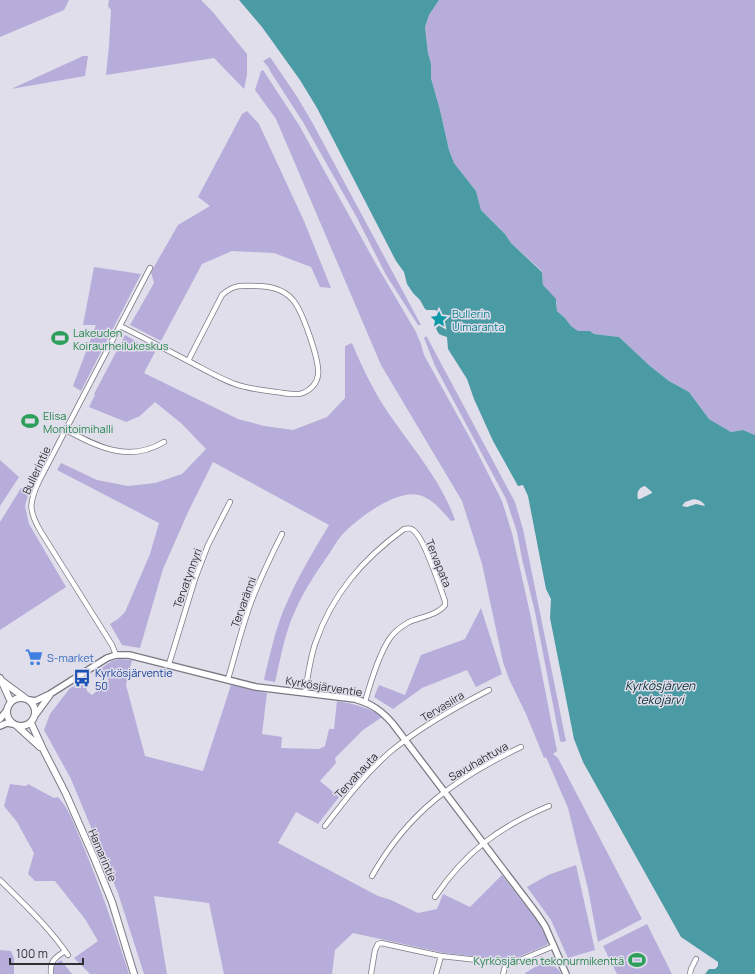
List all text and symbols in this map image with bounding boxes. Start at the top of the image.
place label: Bullerin Uimaranta [452,306,505,334]
place icon: Bullerin Uimaranta [429,309,449,329]
place label: Lakeuden Koiraurheilukeskus [73,325,169,353]
sports icon: Lakeuden Koiraurheilukeskus [50,328,70,348]
place label: Elisa Monitoimihalli [43,408,113,436]
sports icon: Elisa Monitoimihalli [20,411,40,431]
street label: Bullerintie [18,443,54,496]
street label: Tervapata [423,537,455,589]
street label: Tervatynnyri [169,546,205,610]
street label: Tervaränni [227,575,259,629]
supermarket icon: S-market [24,647,44,667]
place label: S-market [47,650,94,665]
place label: Kyrkösjärventie 50 [95,665,173,693]
bus stop icon: Kyrkösjärventie 50 [72,668,92,688]
street label: Kyrkösjärventie [284,673,364,700]
water label: Kyrkösjärven tekojärvi [625,677,696,708]
street label: Tervasiira [417,687,467,725]
street label: Savuhahtuva [446,738,510,784]
street label: Tervahauta [331,749,381,801]
street label: Hamarintie [85,826,121,884]
scale bar [10,940,83,966]
text: 100 m [16,945,48,962]
sports icon: Kyrkösjärven tekonurmikenttä [627,950,647,970]
place label: Kyrkösjärven tekonurmikenttä [474,953,624,968]

